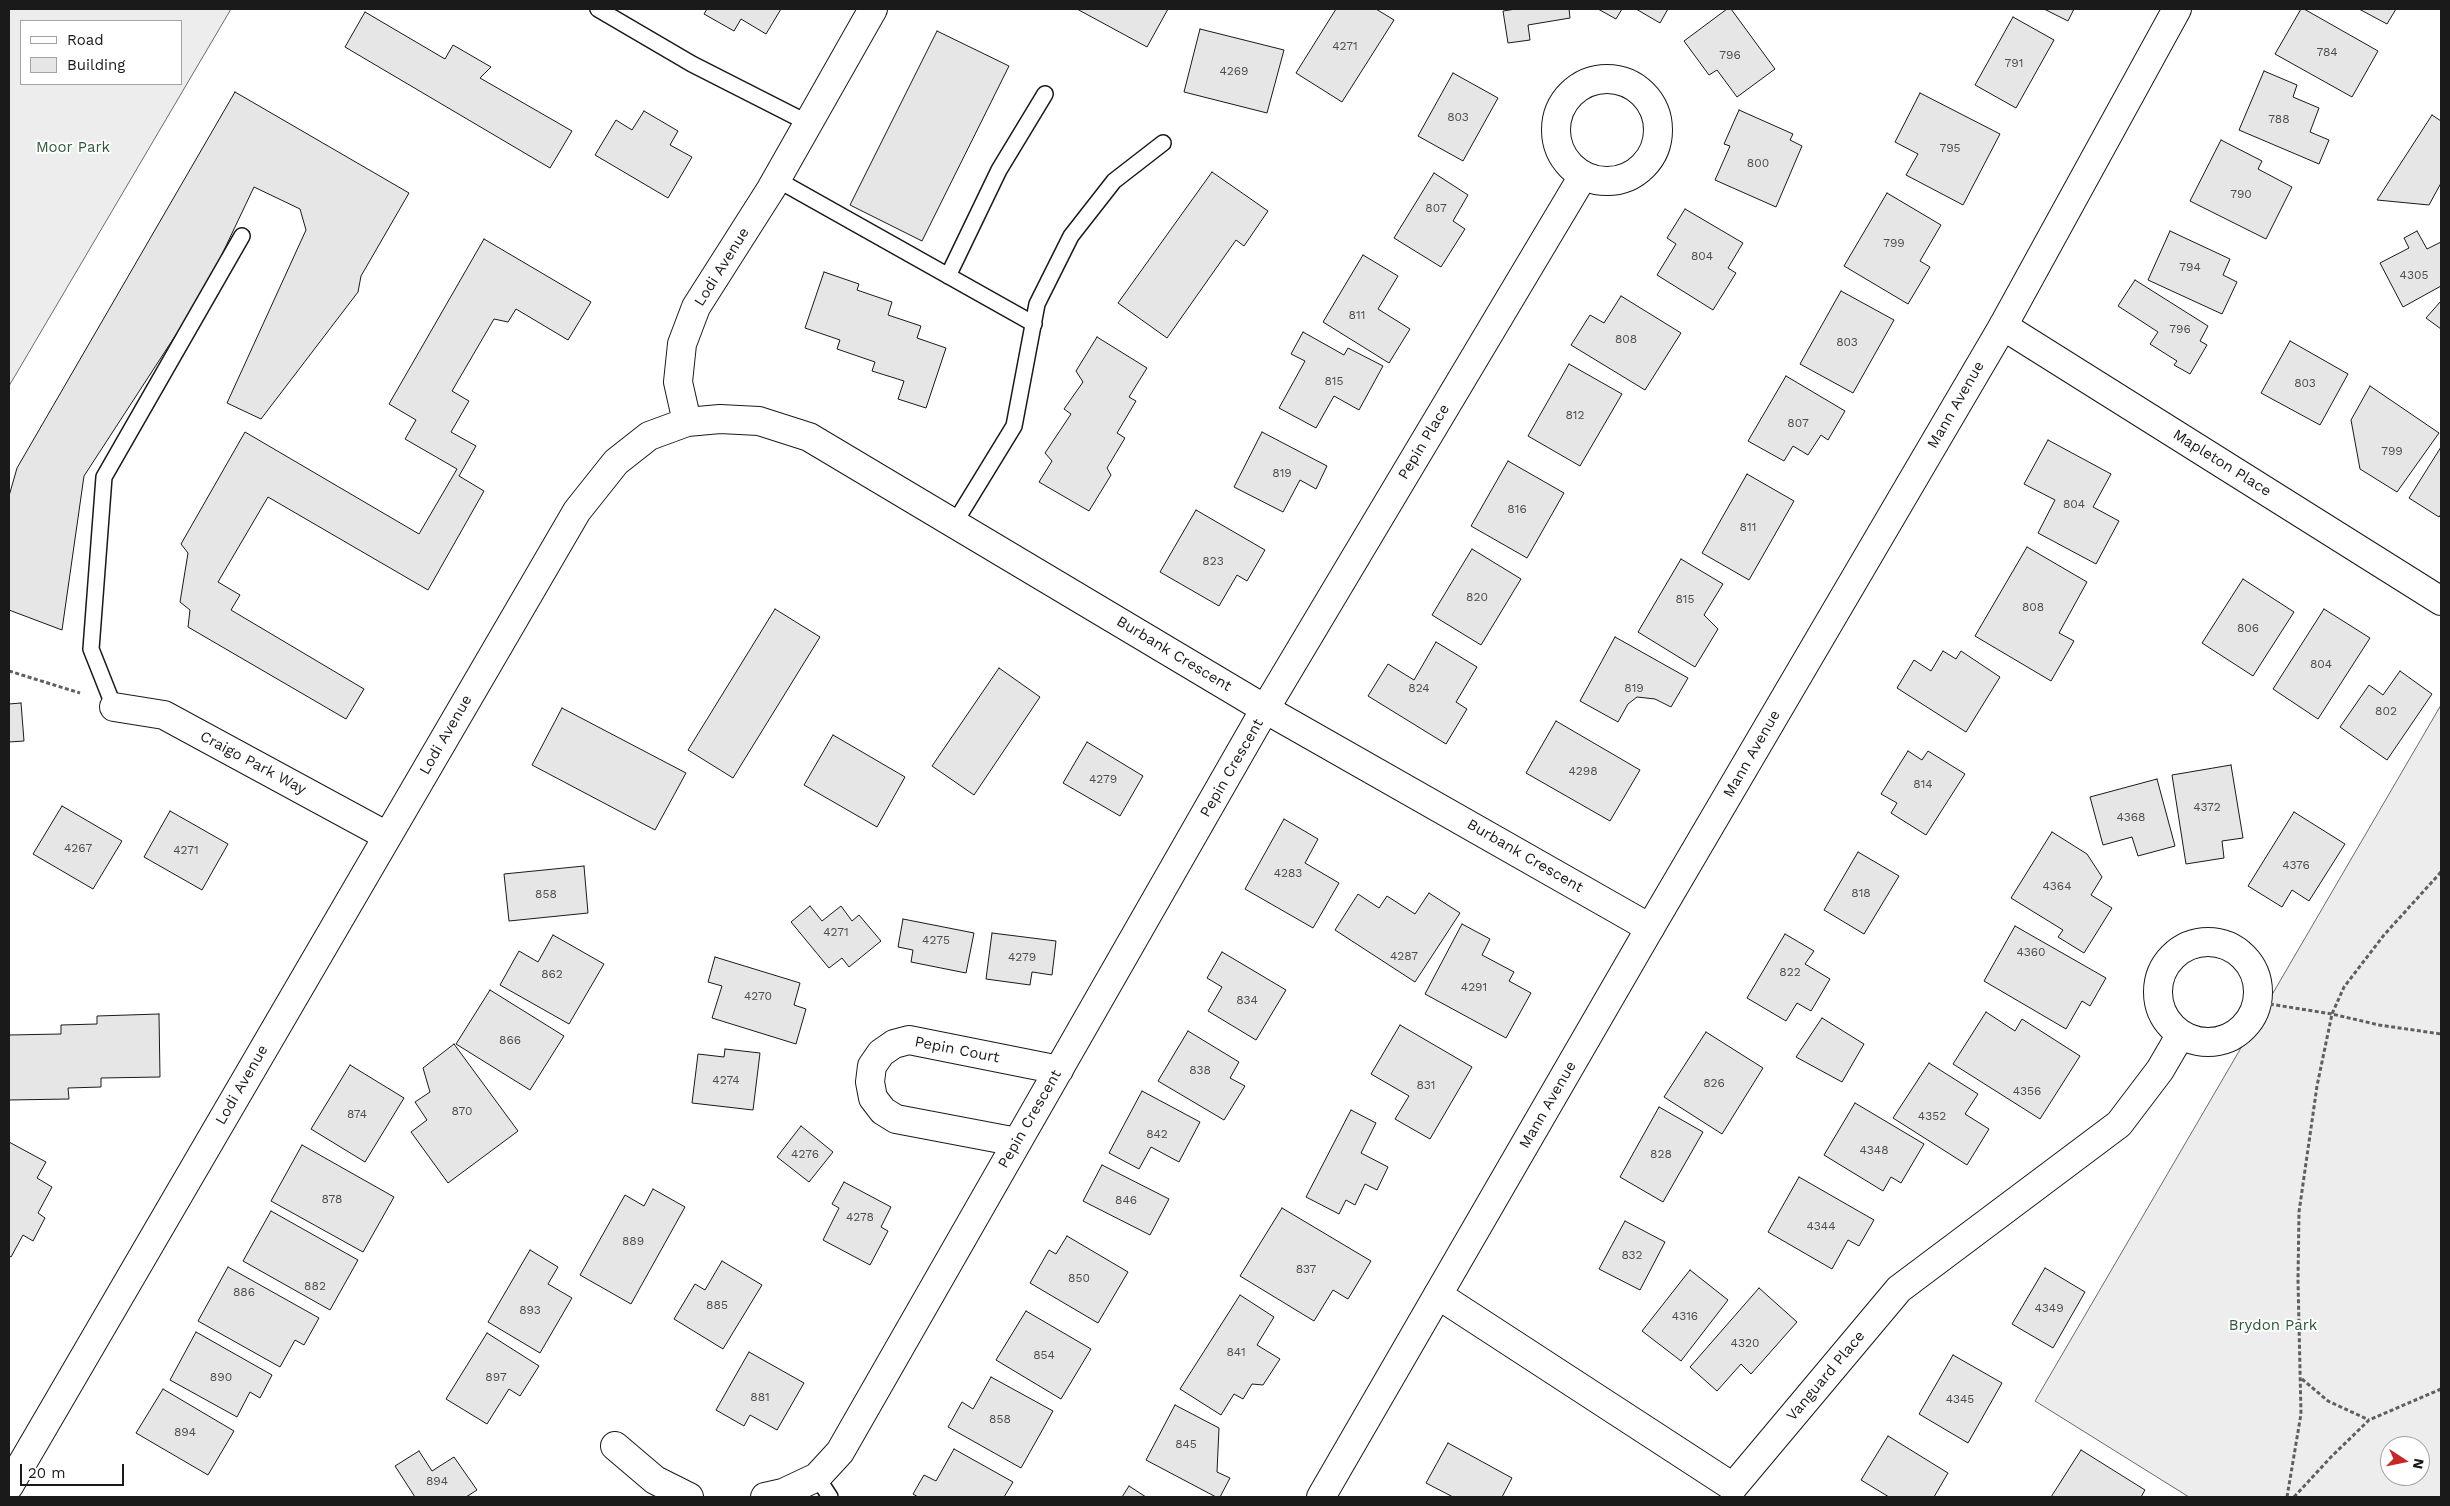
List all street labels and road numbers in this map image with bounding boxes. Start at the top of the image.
street label: Lodi Avenue [691,224,753,310]
street label: Mann Avenue [1924,358,1988,452]
street label: Pepin Place [1394,401,1454,483]
street label: Mapleton Place [2169,426,2275,500]
street label: Burbank Crescent [1113,612,1235,696]
street label: Lodi Avenue [416,692,476,778]
street label: Mann Avenue [1720,707,1784,801]
street label: Pepin Crescent [1197,716,1267,820]
street label: Craigo Park Way [197,727,309,799]
street label: Burbank Crescent [1464,815,1586,897]
street label: Pepin Court [913,1033,1001,1067]
street label: Lodi Avenue [212,1042,272,1128]
street label: Mann Avenue [1516,1058,1580,1152]
street label: Pepin Crescent [995,1067,1065,1171]
street label: Vanguard Place [1783,1327,1869,1425]

